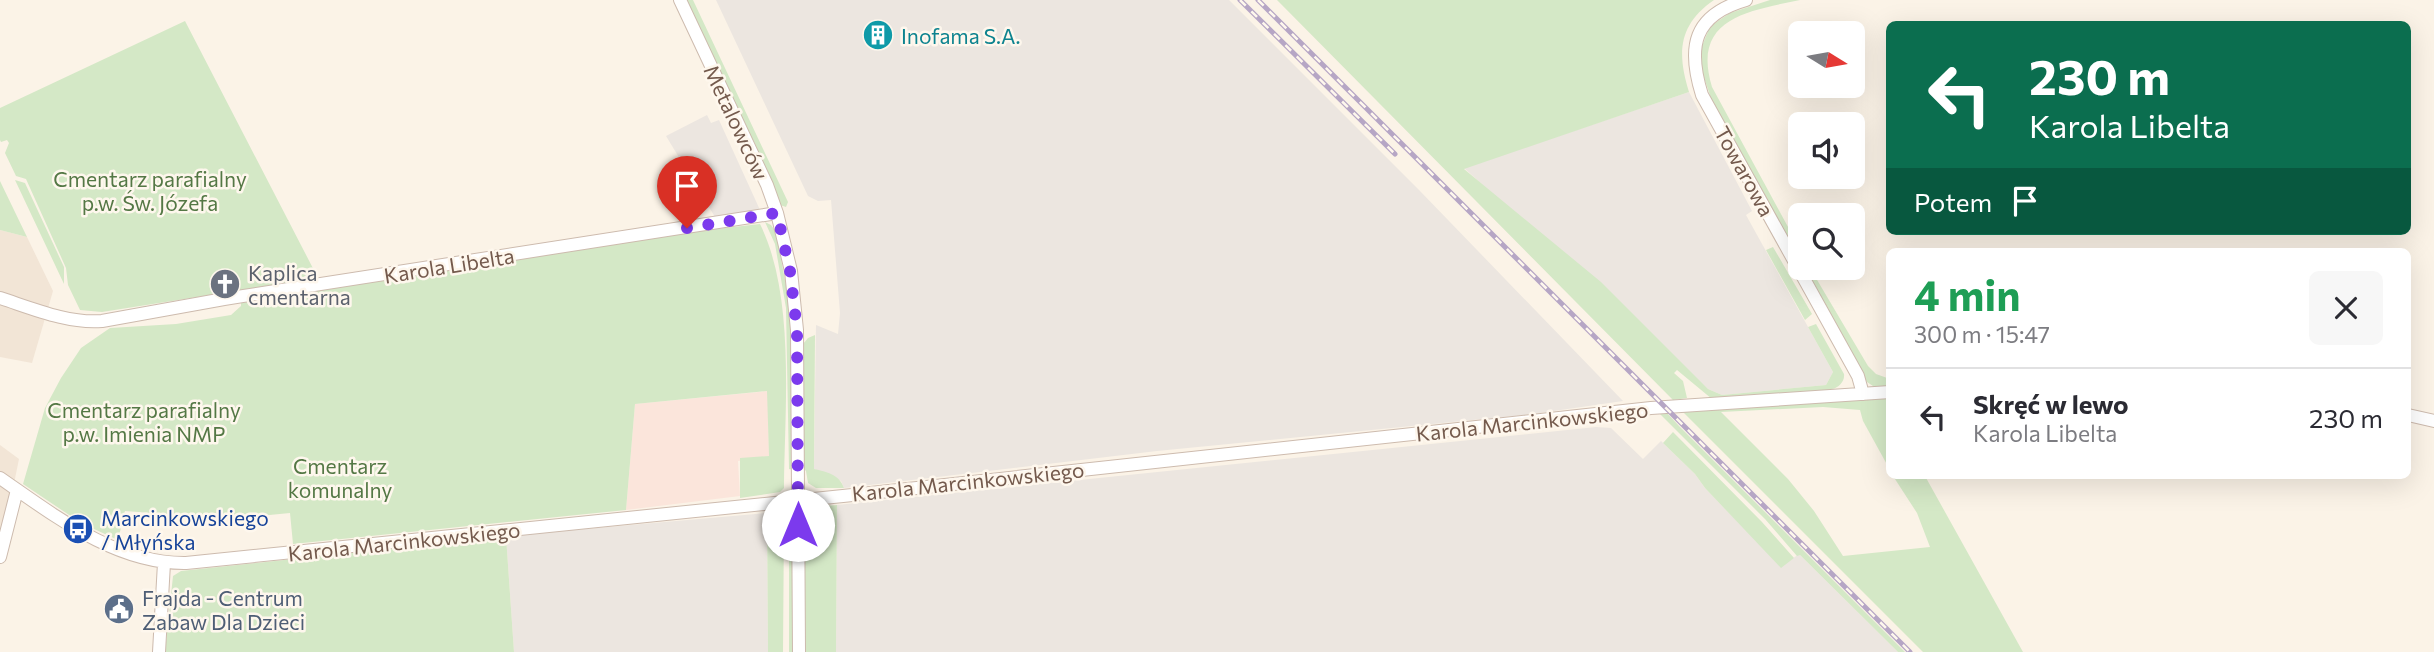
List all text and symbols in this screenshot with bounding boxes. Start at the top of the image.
building icon: Inofama S.A. [861,18,895,52]
north arrow [1788,21,1866,98]
map controls [1788,21,1865,280]
place label: Inofama S.A. [901,23,1020,48]
text: 230 m [2029,45,2170,105]
icon: left [1914,49,2005,140]
street label: Metalowców [699,61,775,184]
text: Karola Libelta [2029,105,2230,145]
button: sound [1788,112,1865,189]
street label: Towarowa [1710,121,1780,221]
pin [657,156,717,228]
park label: Cmentarz parafialny p.w. Św. Józefa [53,166,247,215]
icon: arrive [668,167,706,205]
icon: arrive [2006,182,2044,220]
text: Potem [1914,186,1992,217]
button: search [1788,203,1865,280]
street label: Karola Libelta [382,242,516,288]
place label: Kaplica cmentarna [248,260,351,309]
church icon: Kaplica cmentarna [208,267,242,301]
text: 4 min [1914,268,2020,320]
button: close [2309,271,2383,345]
text: 300 m · 15:47 [1914,320,2050,348]
text: Skręć w lewo [1973,388,2129,419]
street label: Karola Marcinkowskiego [1414,396,1650,446]
park label: Cmentarz parafialny p.w. Imienia NMP [47,397,241,446]
icon: left [1914,398,1952,436]
text: 230 m [2309,402,2383,433]
text: Karola Libelta [1973,419,2117,447]
park label: Cmentarz komunalny [288,453,392,502]
street label: Karola Marcinkowskiego [850,456,1086,506]
position arrow [761,488,835,562]
place label: Marcinkowskiego / Młyńska [101,505,269,554]
bus stop icon: Marcinkowskiego / Młyńska [61,512,95,546]
street label: Karola Marcinkowskiego [286,516,522,566]
place label: Frajda - Centrum Zabaw Dla Dzieci [142,585,305,634]
public building icon: Frajda - Centrum Zabaw Dla Dzieci [102,592,136,626]

